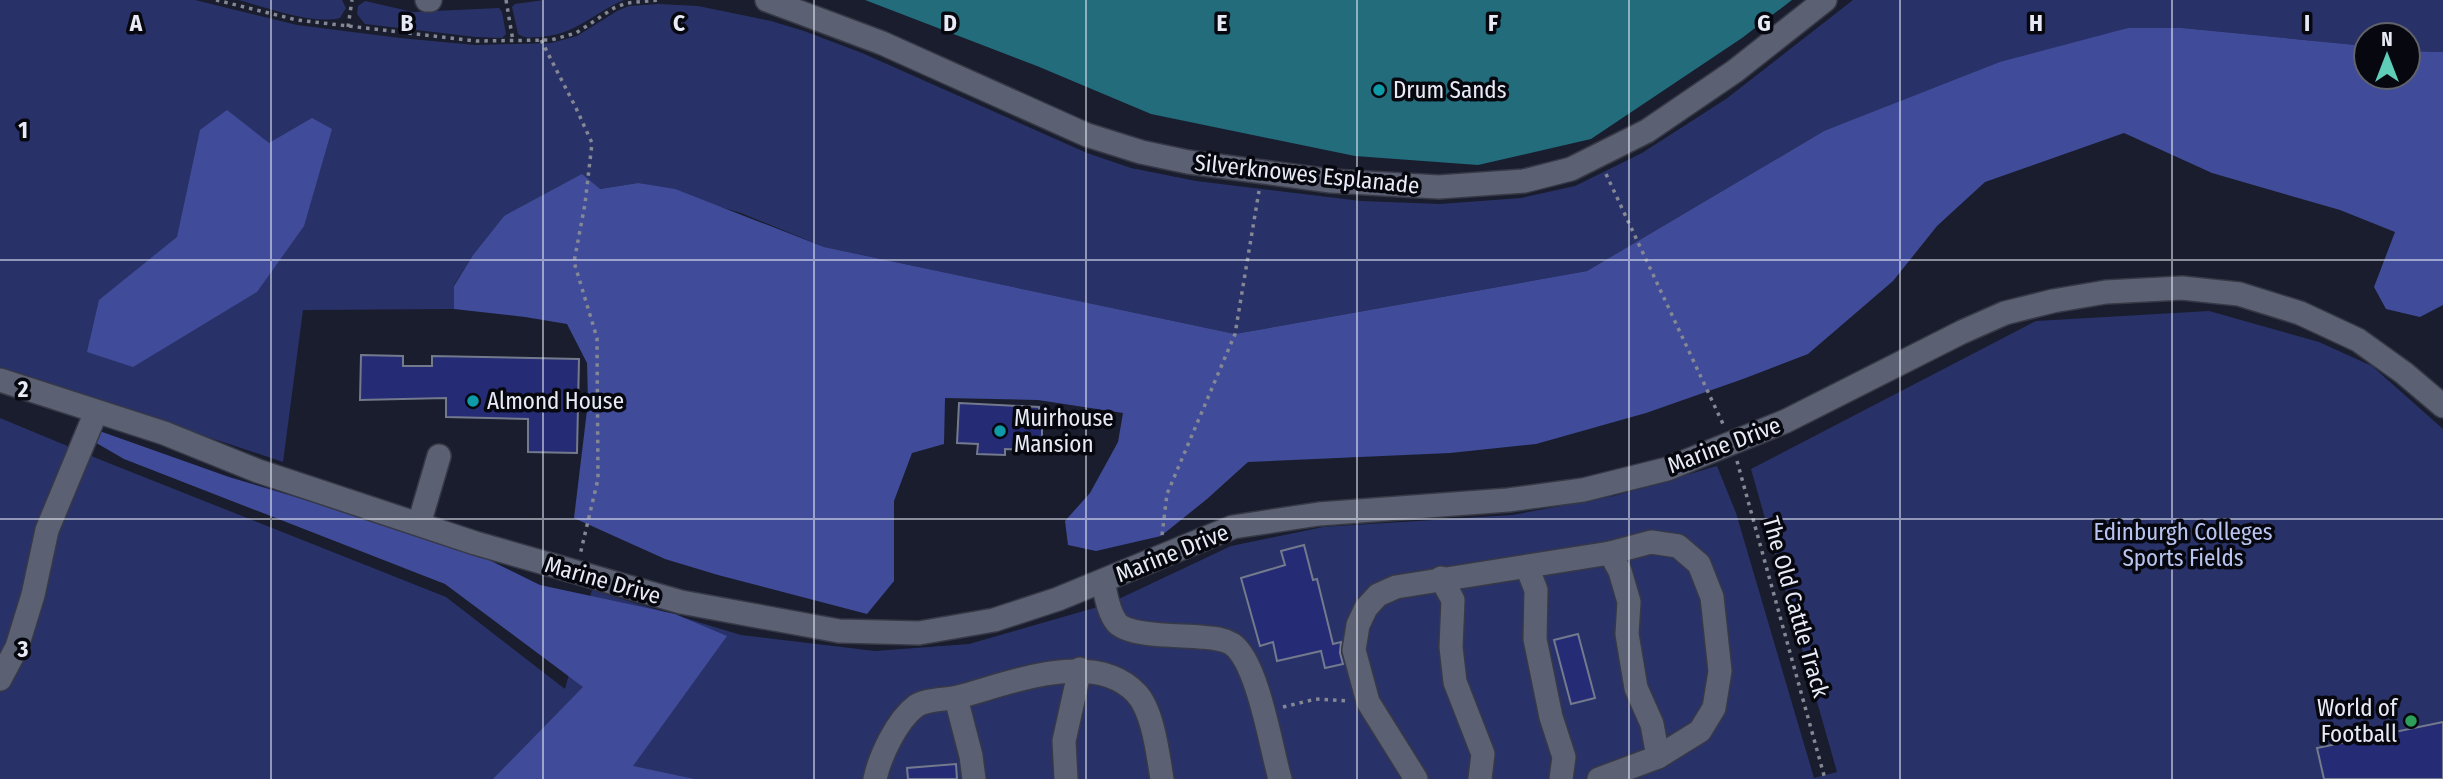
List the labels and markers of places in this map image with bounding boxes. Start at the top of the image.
place label: Drum Sands [1393,76,1507,104]
marker: Drum Sands [1371,82,1387,98]
place label: Almond House [487,387,624,415]
marker: Almond House [465,393,481,409]
place label: Muirhouse Mansion [1014,404,1114,458]
marker: Muirhouse Mansion [992,423,1008,439]
place label: World of Football [2317,694,2399,748]
marker: World of Football [2403,713,2419,729]

